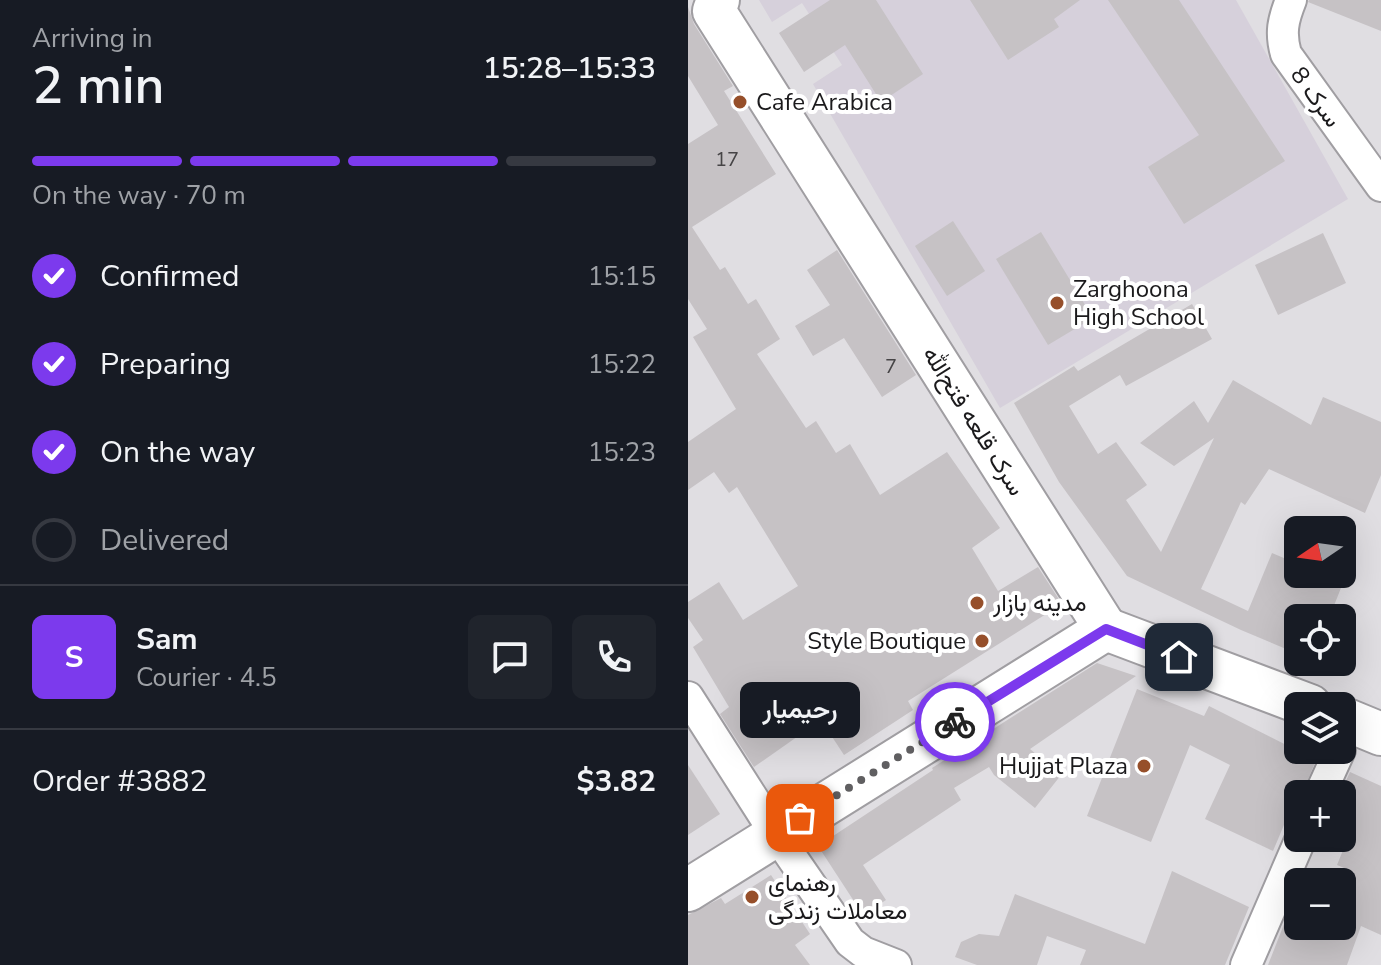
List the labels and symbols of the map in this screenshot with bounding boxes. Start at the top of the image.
street label: سرک 8 [1283,60,1349,134]
place label: Cafe Arabica [756,86,893,118]
marker: Cafe Arabica [731,93,749,111]
house number: 17 [715,146,739,173]
place label: Zarghoona High School [1073,273,1204,333]
marker: Zarghoona High School [1048,294,1066,312]
street label: سرک قلعه فتح‌الله [914,340,1033,502]
house number: 7 [885,353,897,380]
north arrow [1284,516,1356,588]
place label: مدینه بازار [992,587,1086,619]
marker: مدینه بازار [968,594,986,612]
pin [1145,623,1213,691]
place label: Style Boutique [807,625,966,657]
marker: Style Boutique [973,632,991,650]
callout: رحیمیار [740,682,860,738]
courier [915,682,995,762]
place label: Hujjat Plaza [999,750,1128,782]
marker: Hujjat Plaza [1135,757,1153,775]
pin [766,784,834,852]
place label: رهنمای معاملات زندگی [768,867,907,927]
marker: رهنمای معاملات زندگی [743,888,761,906]

